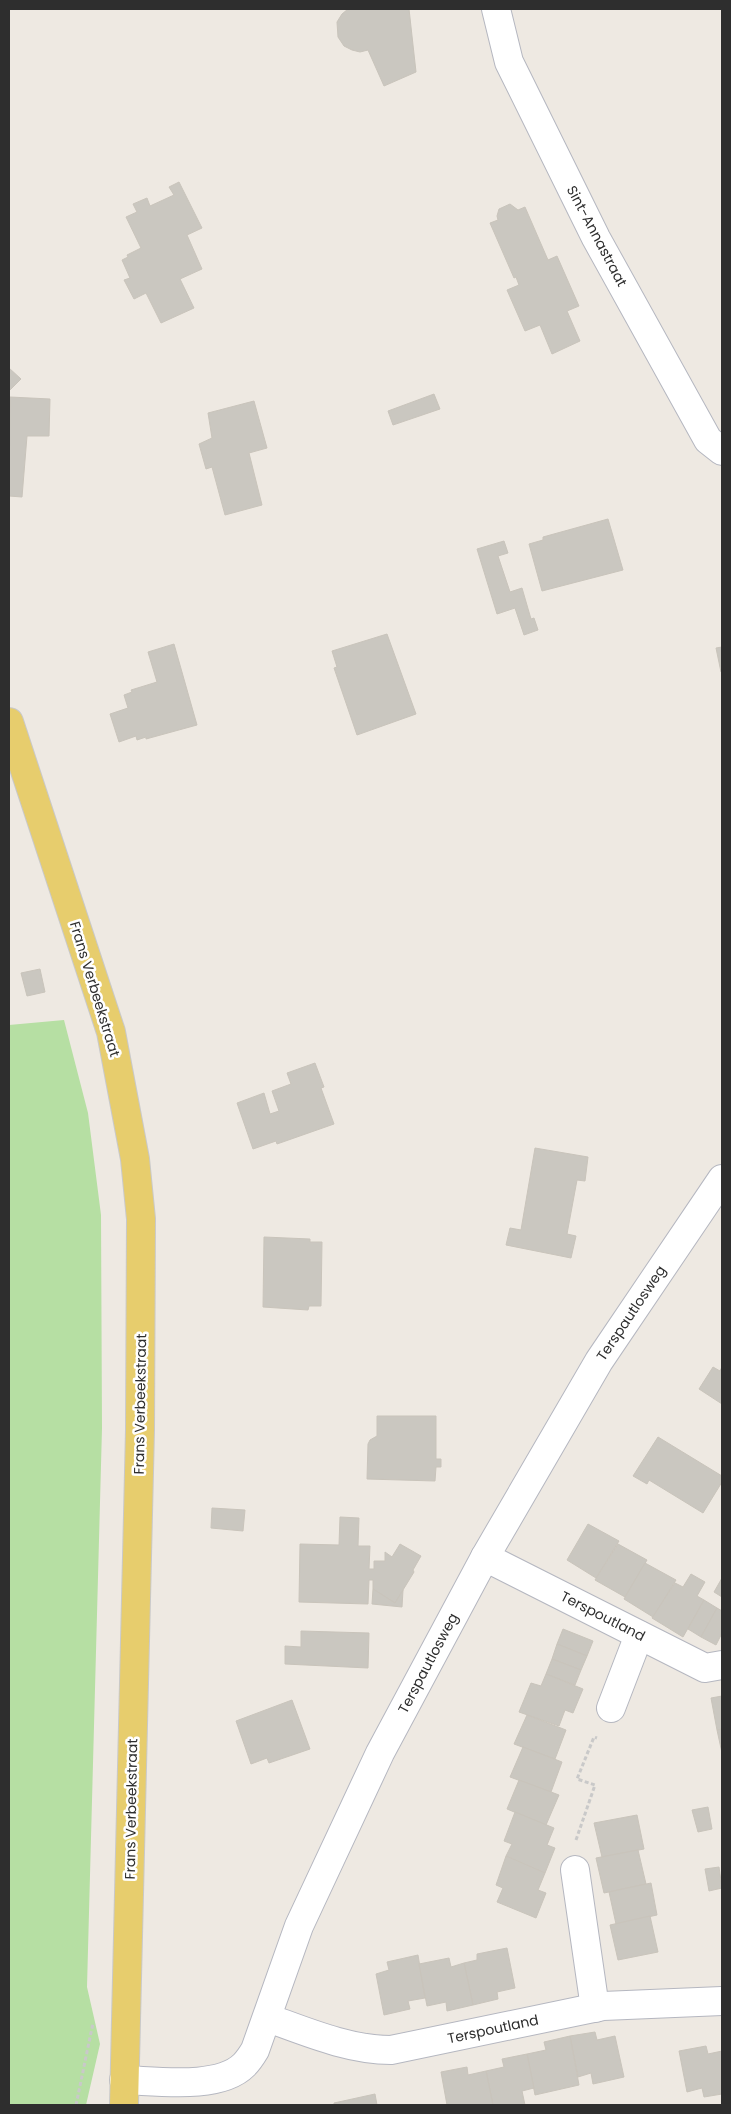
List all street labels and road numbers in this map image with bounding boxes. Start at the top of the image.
street label: Sint-Annastraat [562,182,632,290]
street label: Frans Verbeekstraat [65,919,125,1059]
street label: Terspautlosweg [592,1261,670,1365]
street label: Frans Verbeekstraat [129,1333,151,1475]
street label: Terspoutland [557,1586,649,1646]
street label: Terspautlosweg [393,1609,463,1717]
street label: Frans Verbeekstraat [120,1738,142,1880]
street label: Terspoutland [446,2010,540,2048]

